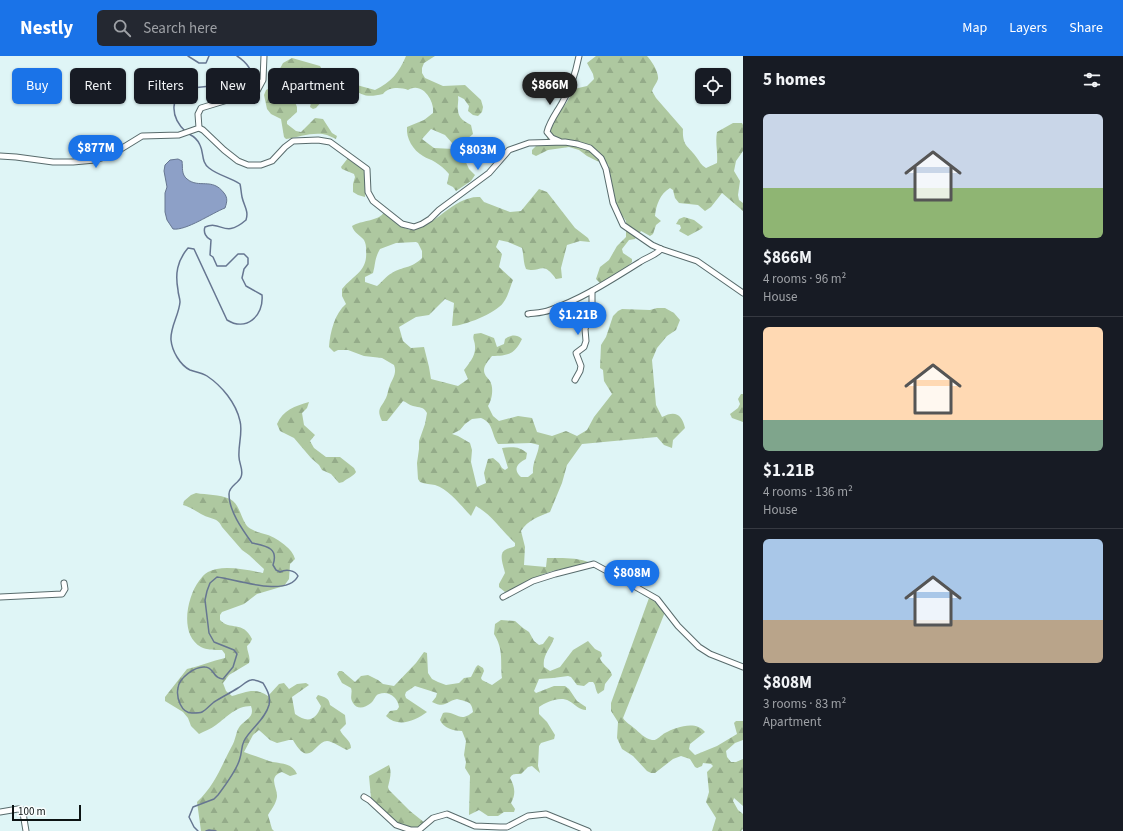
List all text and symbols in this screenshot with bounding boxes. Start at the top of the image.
search box [97,10,377,46]
text: Nestly [20,15,73,42]
icon: search [111,17,133,39]
text: Search here [143,18,217,39]
text: Map [962,18,987,38]
text: Layers [1009,18,1047,38]
text: Share [1069,18,1103,38]
chip: Buy [12,68,62,104]
chip: Rent [70,68,126,104]
chip: Filters [134,68,198,104]
chip: New [206,68,260,104]
chip: Apartment [268,68,359,104]
map controls [695,68,731,104]
button: locate [695,68,731,104]
text: 5 homes [763,68,825,92]
icon: filters [1081,69,1103,91]
pin: $866M [522,72,578,106]
text: $866M [531,76,569,94]
pin: $877M [68,135,124,169]
pin: $803M [450,137,506,171]
text: $877M [77,139,115,157]
icon: home [897,140,969,212]
text: $803M [459,141,497,159]
text: $866M [763,246,812,270]
text: 4 rooms · 96 m² [763,270,846,288]
text: House [763,288,798,306]
pin: $1.21B [545,302,611,336]
text: $1.21B [558,306,598,324]
icon: home [897,353,969,425]
text: $1.21B [763,459,814,483]
text: 4 rooms · 136 m² [763,483,853,501]
text: House [763,501,798,519]
pin: $808M [604,560,660,594]
text: $808M [613,564,651,582]
icon: home [897,565,969,637]
text: $808M [763,671,812,695]
text: 3 rooms · 83 m² [763,695,846,713]
text: Apartment [763,713,821,731]
scale bar [12,803,81,822]
text: 100 m [18,804,46,819]

